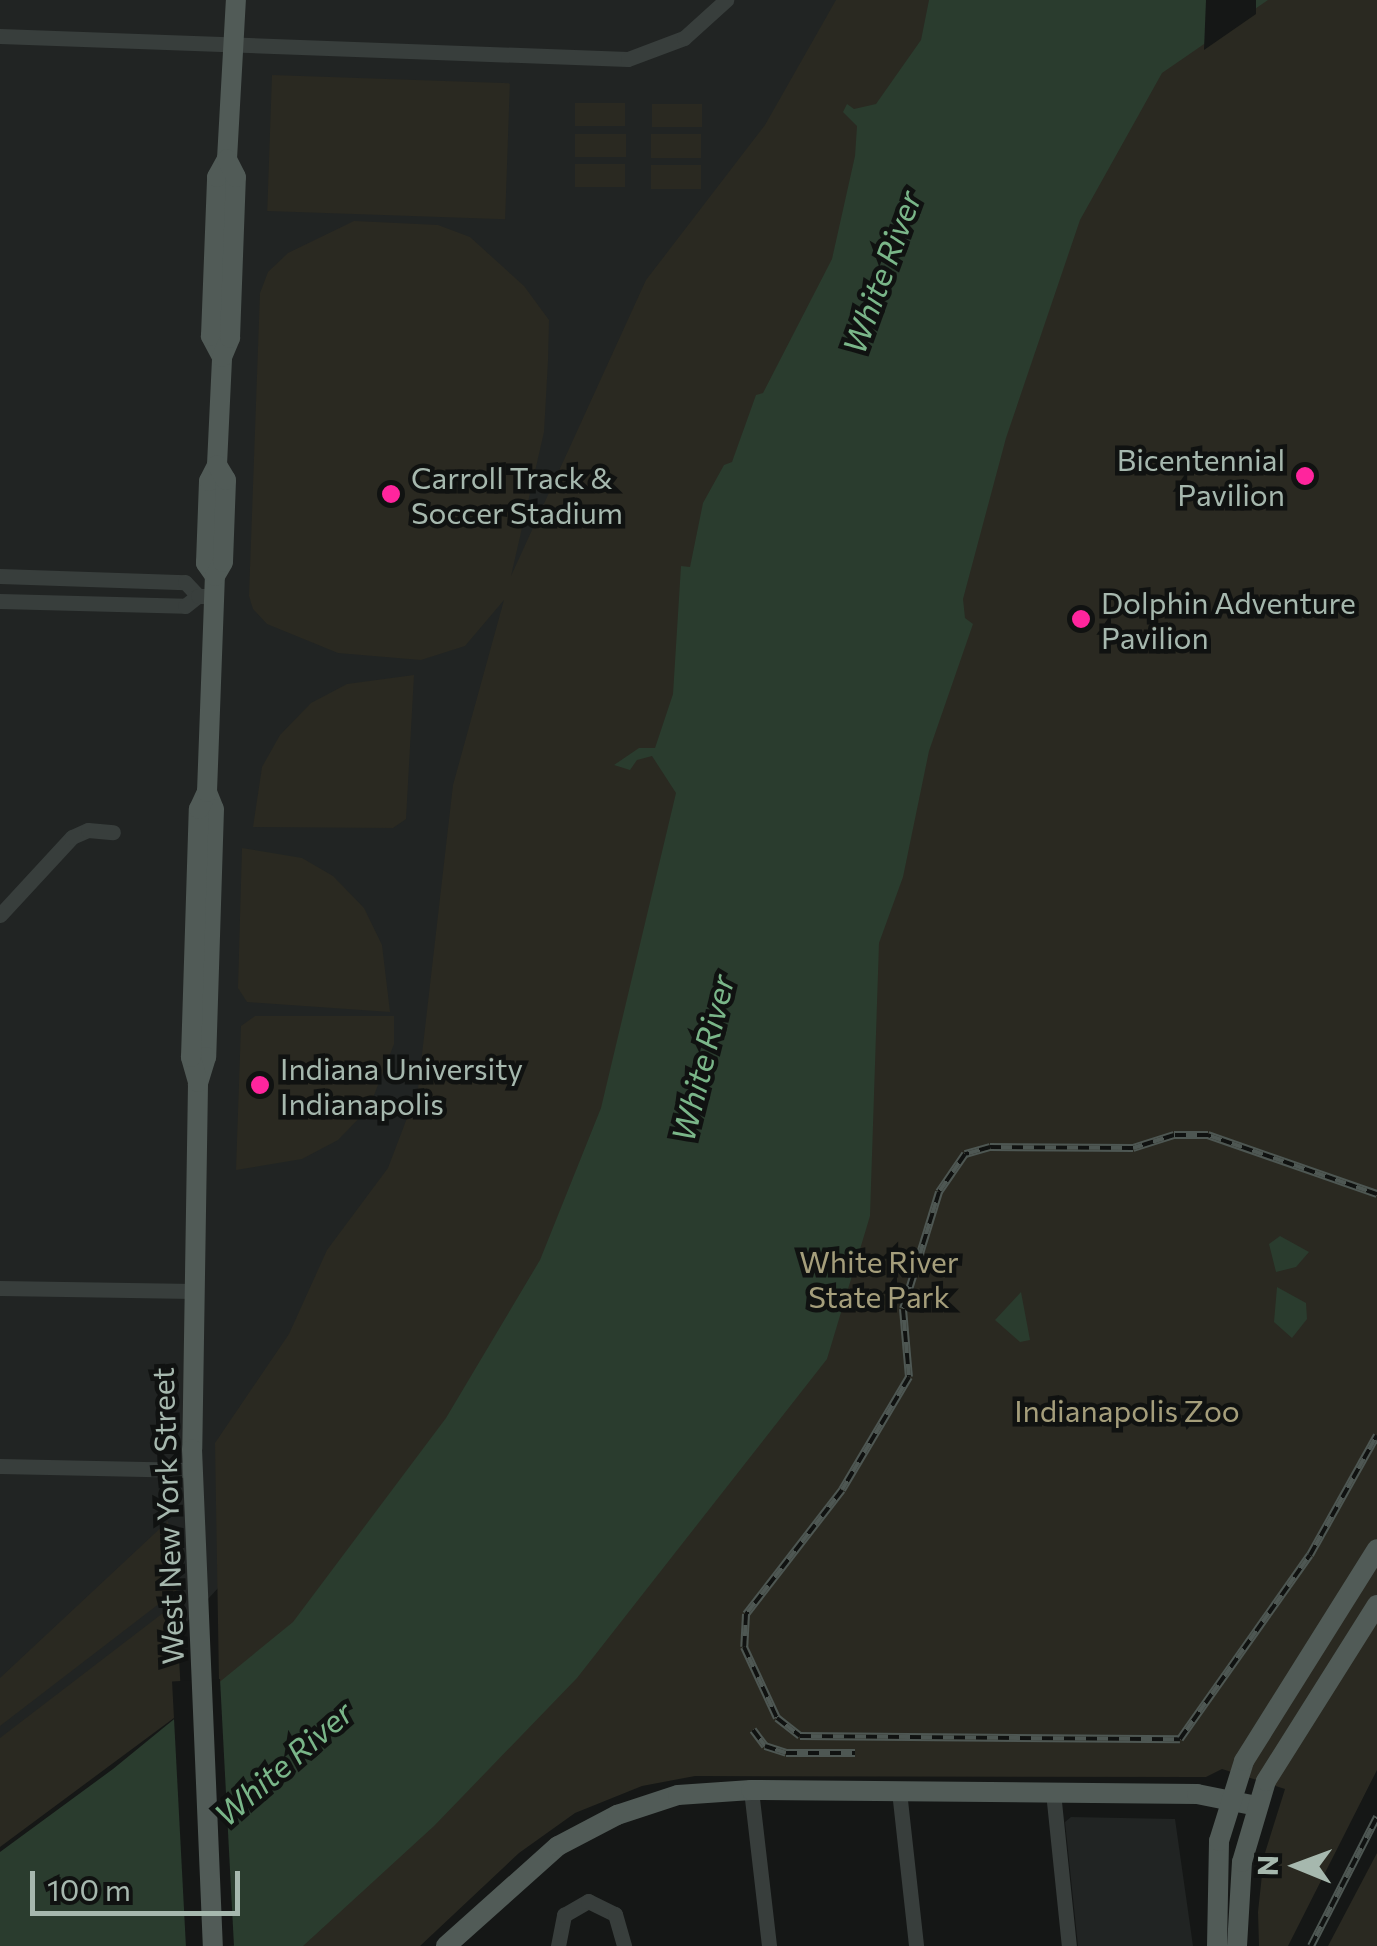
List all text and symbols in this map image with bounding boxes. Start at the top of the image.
water label: White River [834,185,928,359]
place label: Bicentennial Pavilion [1117,441,1285,512]
place label: Carroll Track & Soccer Stadium [411,459,623,530]
marker: Bicentennial Pavilion [1294,465,1316,487]
marker: Carroll Track & Soccer Stadium [380,483,402,505]
place label: Dolphin Adventure Pavilion [1101,584,1356,654]
marker: Dolphin Adventure Pavilion [1070,608,1092,630]
water label: White River [663,971,741,1145]
place label: Indiana University Indianapolis [280,1050,523,1120]
marker: Indiana University Indianapolis [249,1074,271,1096]
park label: White River State Park [799,1243,959,1314]
street label: West New York Street [144,1367,190,1665]
park label: Indianapolis Zoo [1014,1392,1240,1428]
water label: White River [206,1693,360,1833]
north arrow [1247,1816,1347,1916]
scale bar [35,1851,245,1913]
text: N [1250,1855,1284,1876]
text: 100 m [47,1870,131,1907]

